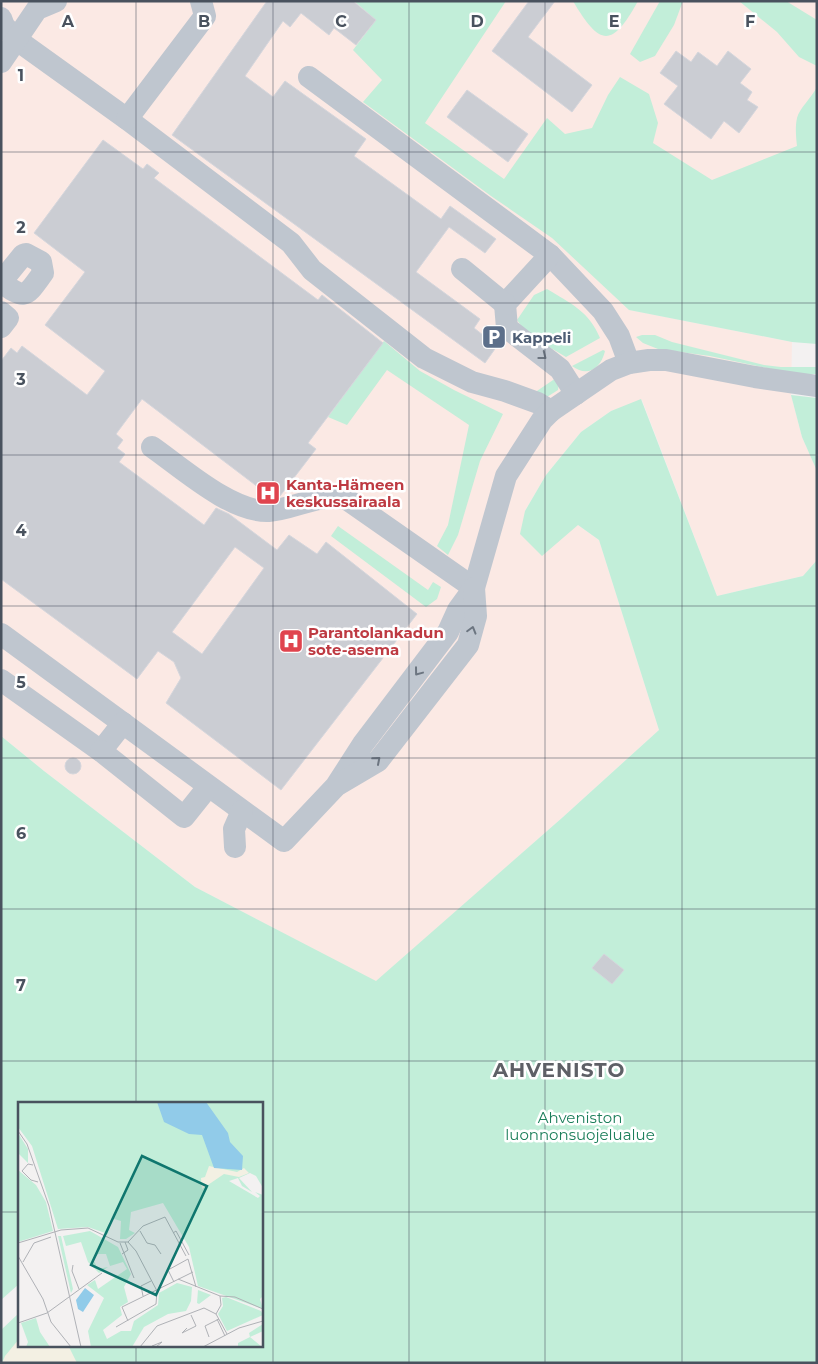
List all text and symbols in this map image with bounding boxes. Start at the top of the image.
text: A [61,12,75,31]
text: B [198,12,210,31]
text: C [335,12,347,31]
text: D [470,12,484,31]
text: E [609,12,619,31]
text: F [745,12,755,31]
text: 1 [18,66,24,85]
text: 2 [16,218,26,237]
parking icon: Kappeli [481,324,507,350]
place label: Kappeli [512,328,571,347]
one-way arrow [537,350,547,359]
text: 3 [15,370,26,389]
place label: Kanta-Hämeen keskussairaala [286,475,404,511]
hospital icon: Kanta-Hämeen keskussairaala [255,480,281,506]
text: 4 [15,521,27,540]
place label: Parantolankadun sote-asema [308,623,444,659]
one-way arrow [466,626,477,635]
hospital icon: Parantolankadun sote-asema [278,628,304,654]
one-way arrow [415,666,424,676]
text: 5 [16,673,26,692]
one-way arrow [371,757,380,766]
text: 6 [16,824,26,843]
text: 7 [16,976,26,995]
district label: AHVENISTO [492,1058,625,1082]
inset map [18,1102,262,1346]
park label: Ahveniston luonnonsuojelualue [505,1108,655,1144]

